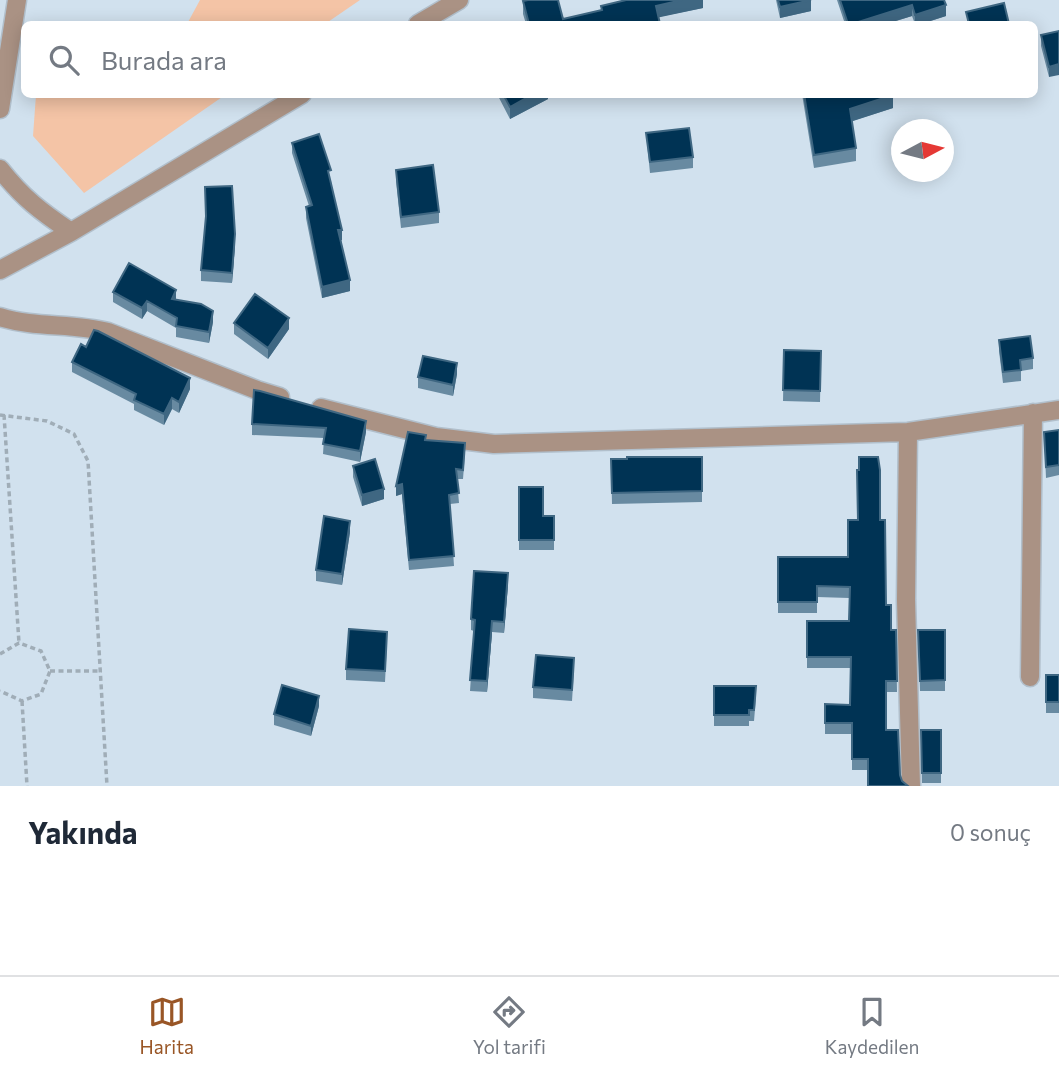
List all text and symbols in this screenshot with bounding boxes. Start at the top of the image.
search box [21,21,1038,98]
icon: search [45,41,83,79]
text: Burada ara [101,44,227,75]
north arrow [891,119,954,182]
text: Yakında [28,813,138,850]
text: 0 sonuç [950,818,1031,846]
tab: Harita [139,993,194,1058]
tab: Yol tarifi [473,993,546,1058]
tab: Kaydedilen [825,993,920,1058]

